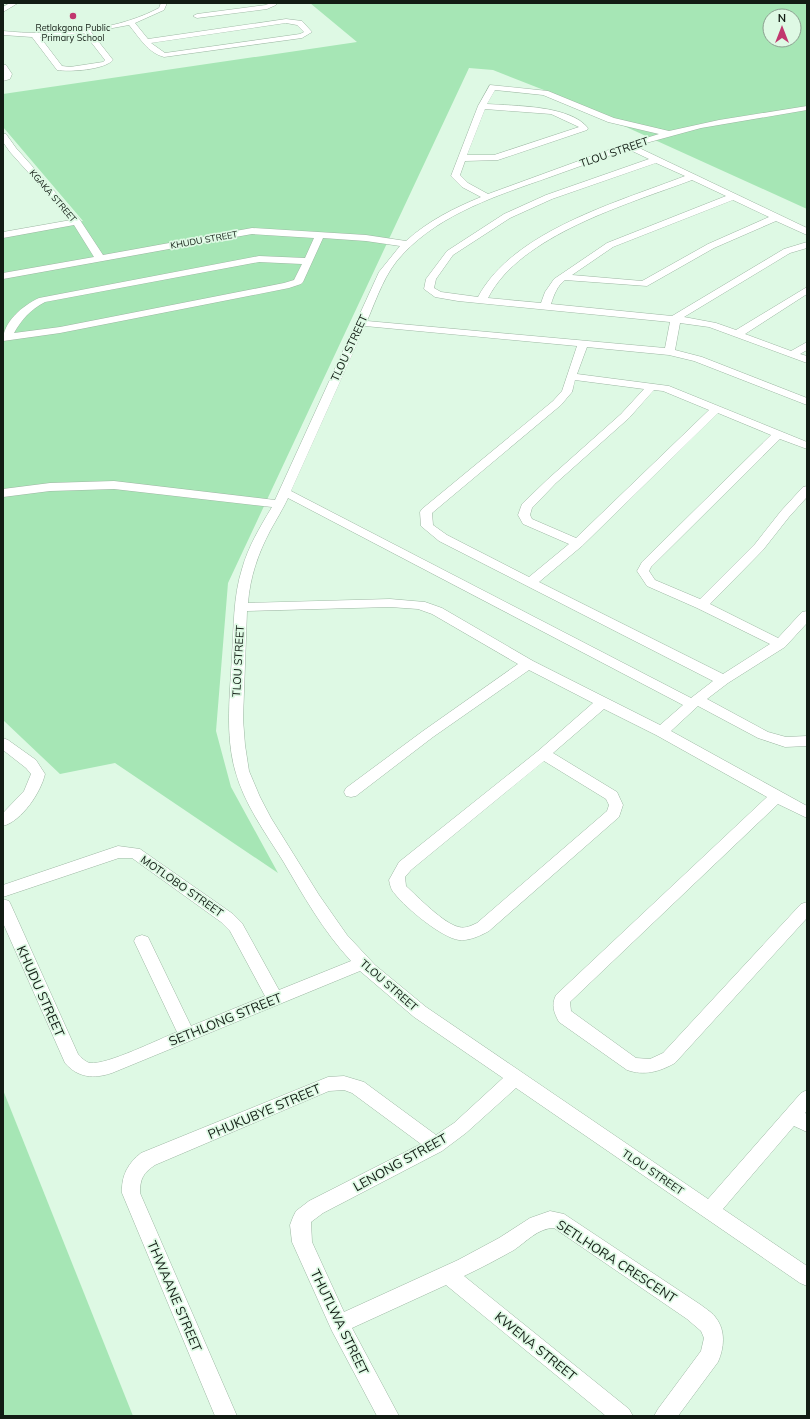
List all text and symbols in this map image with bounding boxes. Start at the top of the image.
north arrow [762,8,802,48]
marker: Retlakgona Public Primary School [68,11,78,21]
text: N [778,11,786,25]
place label: Retlakgona Public Primary School [36,22,111,44]
street label: TLOU STREET [578,134,651,170]
street label: KGAKA STREET [28,167,80,225]
street label: KHUDU STREET [170,228,239,251]
street label: TLOU STREET [327,312,371,384]
street label: TLOU STREET [229,624,247,697]
street label: MOTLOBO STREET [138,852,226,920]
street label: KHUDU STREET [14,943,68,1039]
street label: TLOU STREET [357,956,421,1014]
street label: SETHLONG STREET [166,989,284,1049]
street label: PHUKUBYE STREET [205,1080,323,1142]
street label: LENONG STREET [350,1130,450,1194]
street label: TLOU STREET [619,1146,687,1198]
street label: SETLHORA CRESCENT [554,1216,680,1306]
street label: THWAANE STREET [144,1238,206,1354]
street label: THUTLWA STREET [308,1267,373,1378]
street label: KWENA STREET [492,1308,580,1384]

